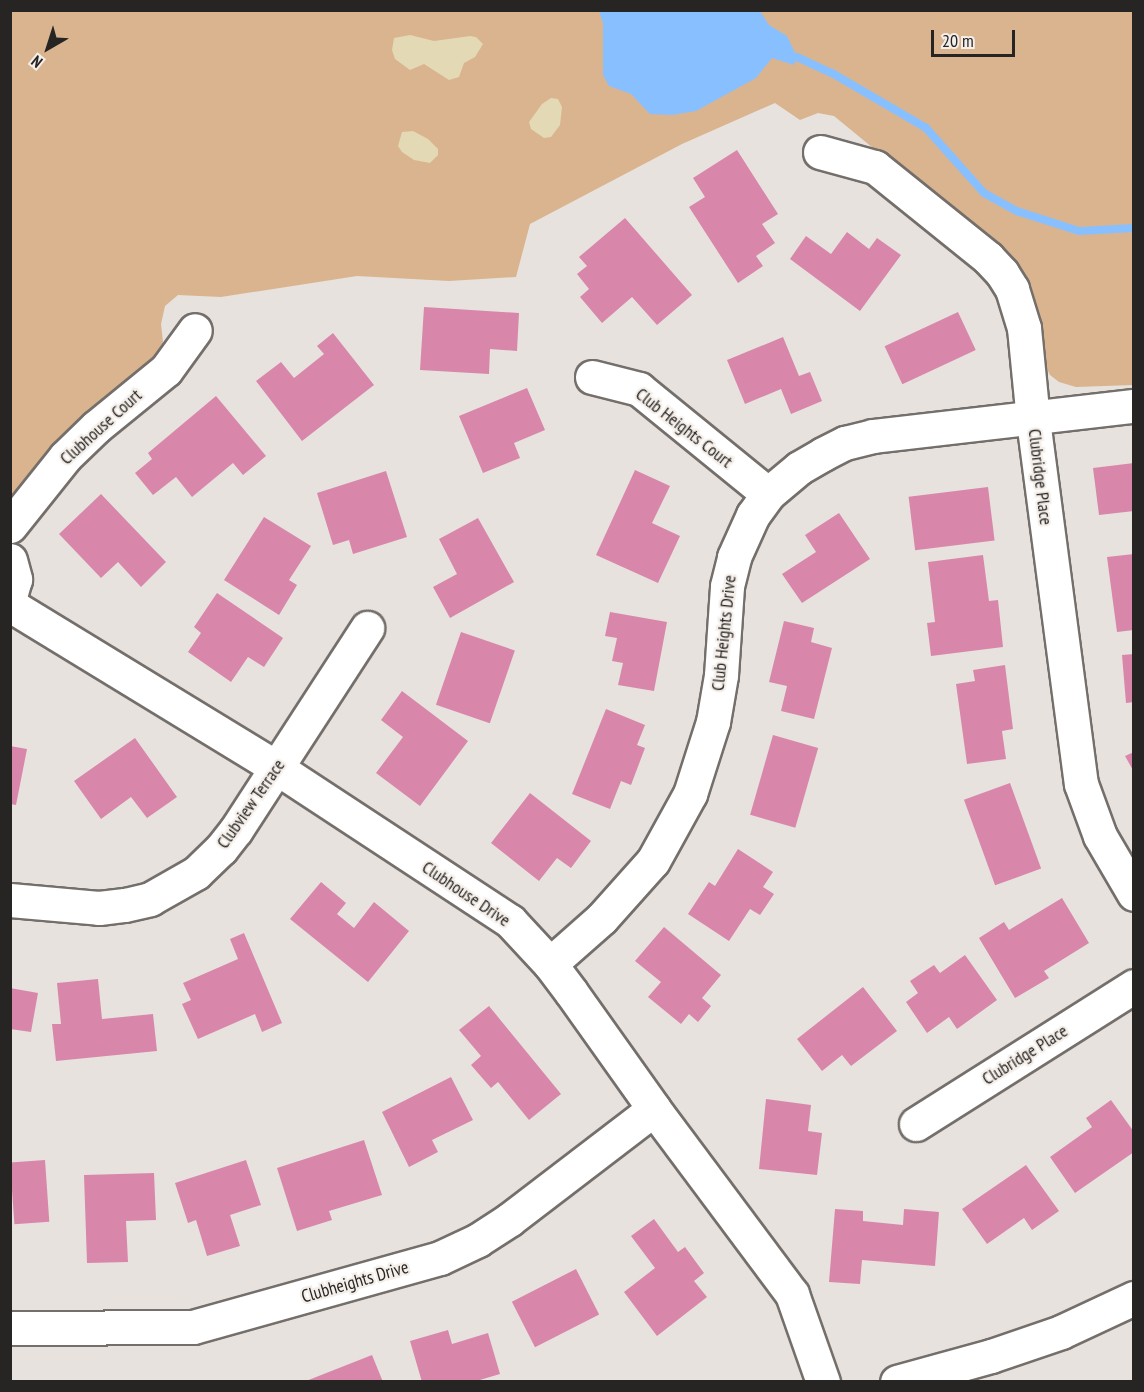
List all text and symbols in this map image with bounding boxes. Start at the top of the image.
north arrow [18,18,78,78]
scale bar [934,18,1018,56]
text: 20 m [942,29,974,52]
text: N [27,52,46,72]
street label: Club Heights Court [631,383,737,473]
street label: Clubhouse Court [56,385,146,469]
street label: Clubridge Place [1023,428,1057,526]
street label: Club Heights Drive [707,574,741,692]
street label: Clubview Terrace [212,755,290,853]
street label: Clubhouse Drive [418,857,514,931]
street label: Clubridge Place [978,1020,1072,1090]
street label: Clubheights Drive [299,1256,411,1308]

